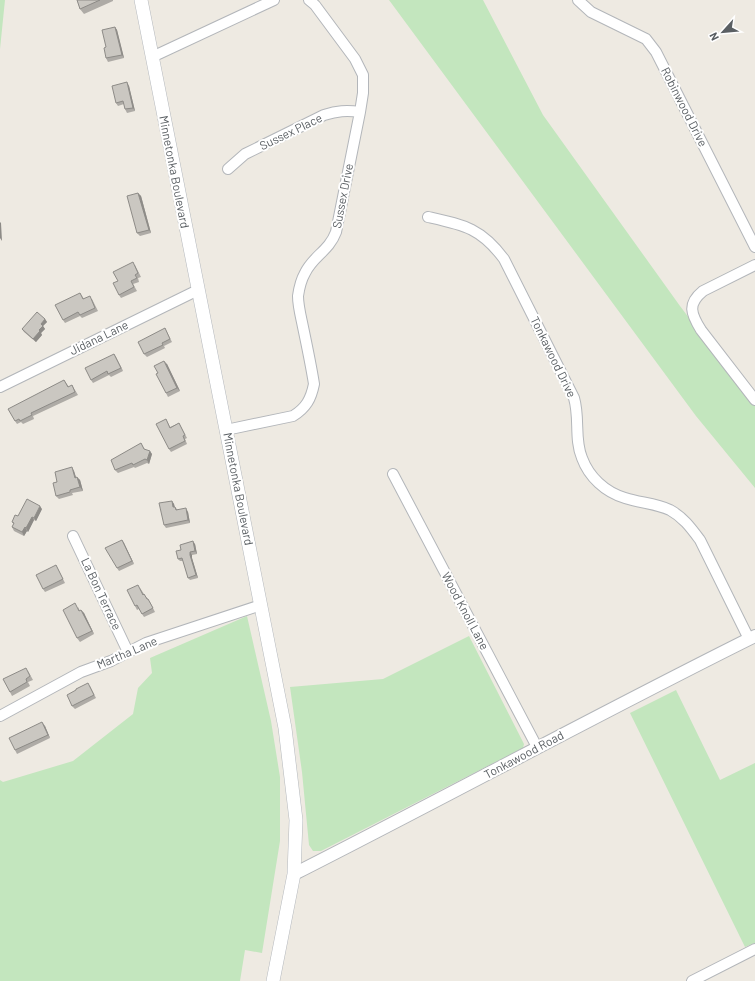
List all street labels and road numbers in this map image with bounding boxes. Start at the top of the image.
street label: Robinwood Drive [659,65,711,149]
street label: Sussex Place [257,110,324,152]
street label: Minnetonka Boulevard [157,114,193,229]
street label: Sussex Drive [329,162,355,229]
street label: Tonkawood Drive [528,314,580,399]
street label: Jidana Lane [67,317,130,357]
street label: Minnetonka Boulevard [221,431,257,546]
street label: La Bon Terrace [79,555,125,632]
street label: Wood Knoll Lane [440,569,492,652]
street label: Martha Lane [94,633,159,671]
street label: Tonkawood Road [481,727,566,781]

